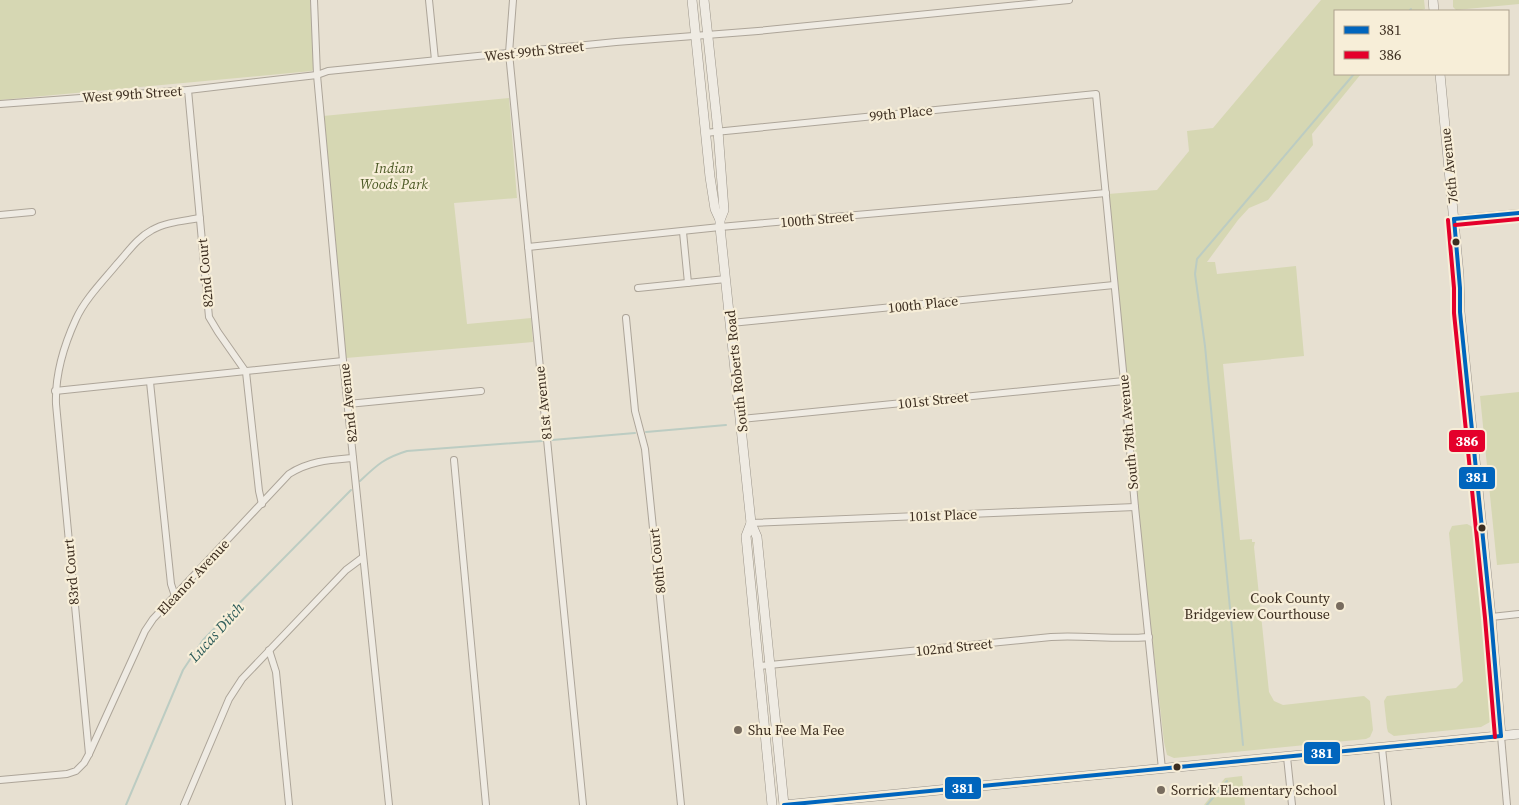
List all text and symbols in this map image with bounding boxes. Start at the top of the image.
legend [1334,10,1509,75]
text: 381 [1379,19,1402,40]
street label: West 99th Street [483,36,585,66]
text: 386 [1379,44,1402,65]
street label: West 99th Street [81,81,183,107]
street label: 99th Place [868,100,934,126]
street label: 76th Avenue [1435,127,1463,205]
park label: Indian Woods Park [360,158,428,194]
street label: 100th Street [780,206,855,232]
street label: 82nd Court [192,237,218,308]
unlabelled marker [1451,237,1461,247]
street label: 100th Place [887,290,959,318]
street label: South Roberts Road [720,309,752,433]
street label: 82nd Avenue [334,362,362,444]
street label: 81st Avenue [529,365,557,441]
street label: South 78th Avenue [1113,374,1143,490]
street label: 101st Street [897,386,970,414]
line badge: 386 [1448,429,1486,453]
text: 386 [1456,431,1479,451]
line badge: 381 [1458,466,1496,490]
text: 381 [1466,467,1488,487]
street label: 101st Place [909,504,977,526]
unlabelled marker [1477,523,1487,533]
street label: 80th Court [644,527,670,595]
street label: Eleanor Avenue [152,534,234,620]
street label: 83rd Court [58,538,84,606]
place label: Cook County Bridgeview Courthouse [1184,588,1331,624]
water label: Lucas Ditch [183,598,248,667]
marker: Cook County Bridgeview Courthouse [1334,600,1346,612]
street label: 102nd Street [915,633,994,661]
place label: Shu Fee Ma Fee [748,720,844,740]
marker: Shu Fee Ma Fee [732,724,744,736]
line badge: 381 [1303,741,1341,765]
text: 381 [1311,743,1333,763]
unlabelled marker [1172,762,1182,772]
line badge: 381 [944,776,982,800]
text: 381 [952,778,974,798]
place label: Sorrick Elementary School [1171,780,1337,800]
marker: Sorrick Elementary School [1155,784,1167,796]

